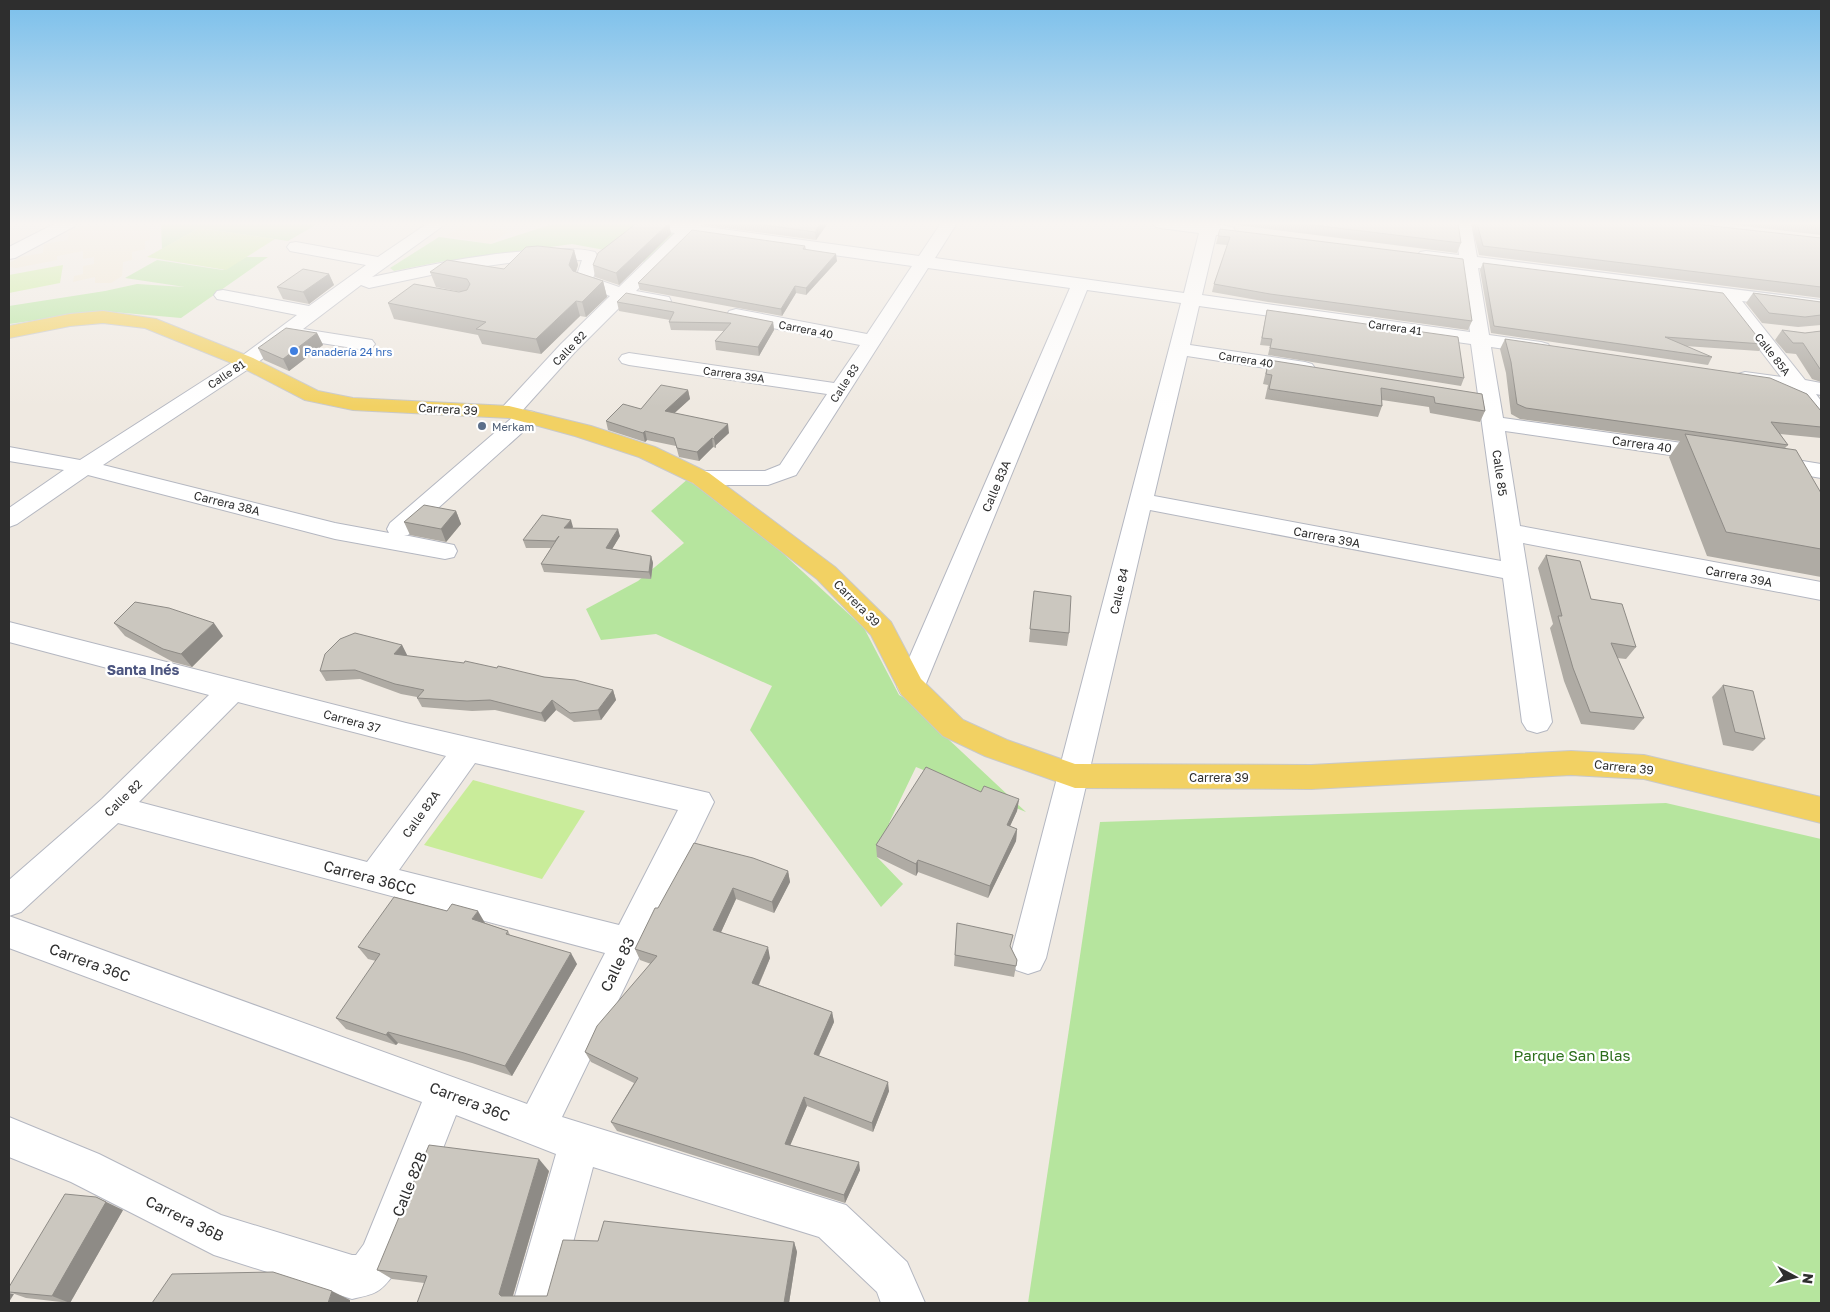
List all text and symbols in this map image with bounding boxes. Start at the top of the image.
street label: Carrera 40 [778,317,835,341]
street label: Carrera 41 [1367,317,1423,337]
street label: Calle 82 [549,328,589,368]
street label: Calle 85A [1752,330,1794,378]
marker: Panadería 24 hrs [288,345,300,357]
place label: Panadería 24 hrs [304,345,393,358]
street label: Carrera 40 [1218,348,1274,370]
street label: Calle 81 [205,357,247,391]
street label: Calle 83 [827,361,861,405]
street label: Carrera 39A [702,363,766,385]
street label: Carrera 39 [418,400,478,418]
marker: Merkam [476,420,488,432]
place label: Merkam [492,420,534,433]
street label: Carrera 40 [1611,432,1673,456]
street label: Calle 85 [1489,449,1511,497]
street label: Calle 83A [978,458,1014,514]
street label: Carrera 38A [192,488,262,518]
street label: Carrera 39A [1292,523,1362,551]
street label: Carrera 39A [1704,562,1774,590]
street label: Calle 84 [1106,566,1132,616]
street label: Carrera 39 [831,577,883,629]
district label: Santa Inés [107,661,179,678]
street label: Carrera 37 [322,706,382,736]
street label: Carrera 39 [1593,756,1655,778]
street label: Carrera 39 [1189,770,1249,785]
street label: Calle 82 [101,776,145,820]
street label: Calle 82A [399,787,443,841]
street label: Carrera 36CC [322,856,418,898]
street label: Calle 83 [596,934,638,994]
street label: Carrera 36C [47,939,133,985]
park label: Parque San Blas [1514,1046,1631,1064]
street label: Carrera 36C [427,1077,513,1125]
street label: Calle 82B [388,1149,430,1219]
street label: Carrera 36B [143,1191,227,1245]
north arrow [1770,1252,1820,1302]
text: N [1799,1272,1817,1285]

